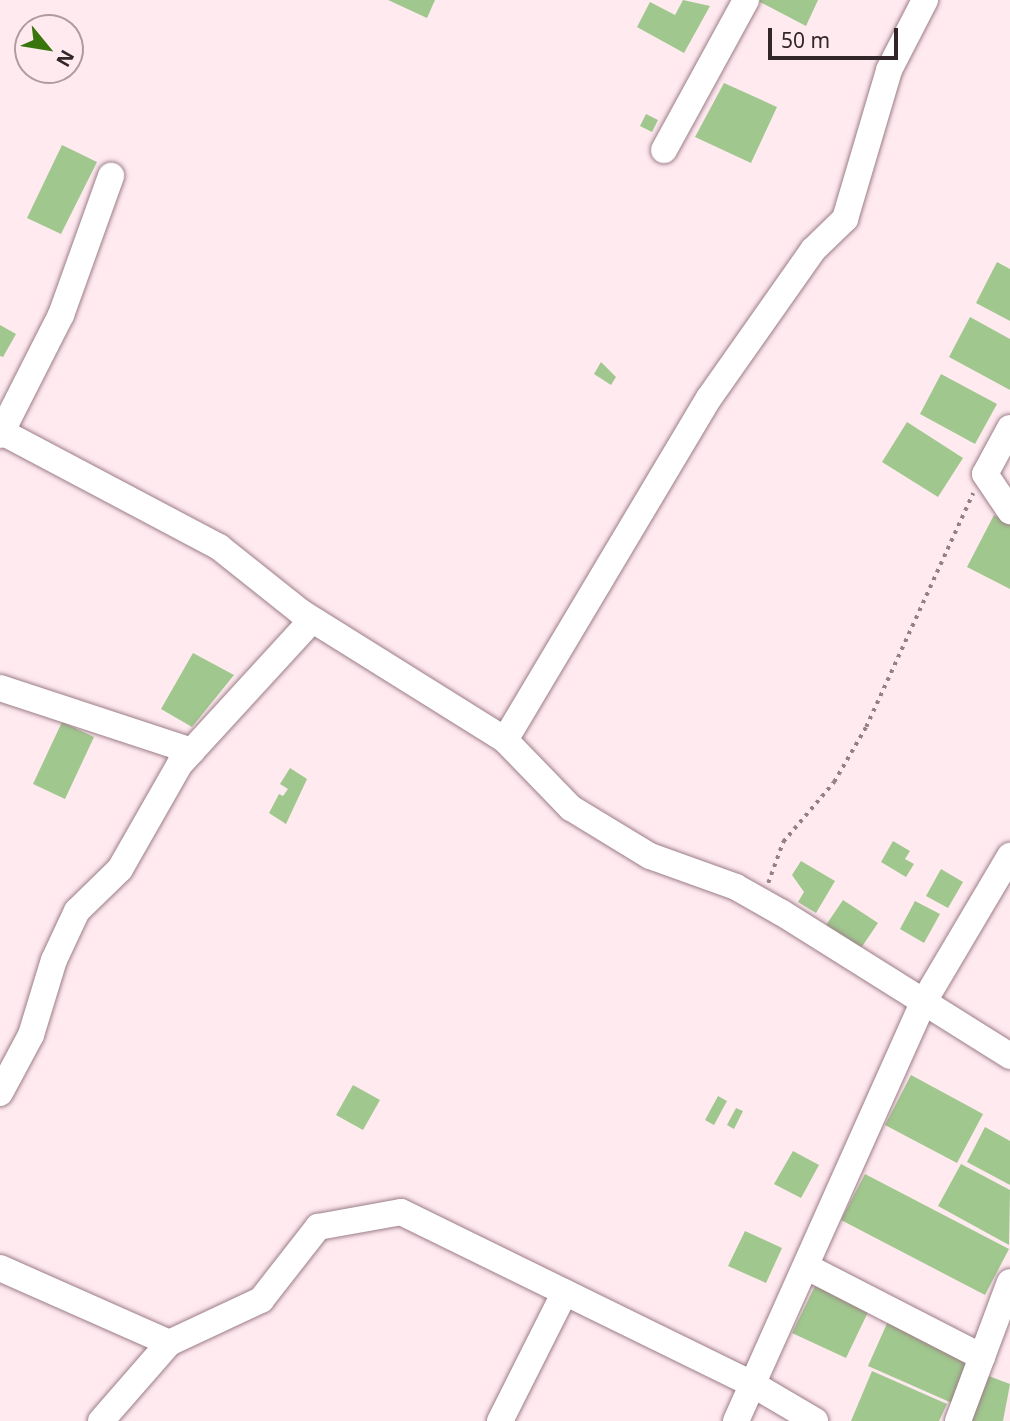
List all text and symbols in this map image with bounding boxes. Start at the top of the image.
north arrow [14,14,84,84]
scale bar [772,14,902,58]
text: 50 m [781,26,830,54]
text: N [50,45,81,72]

